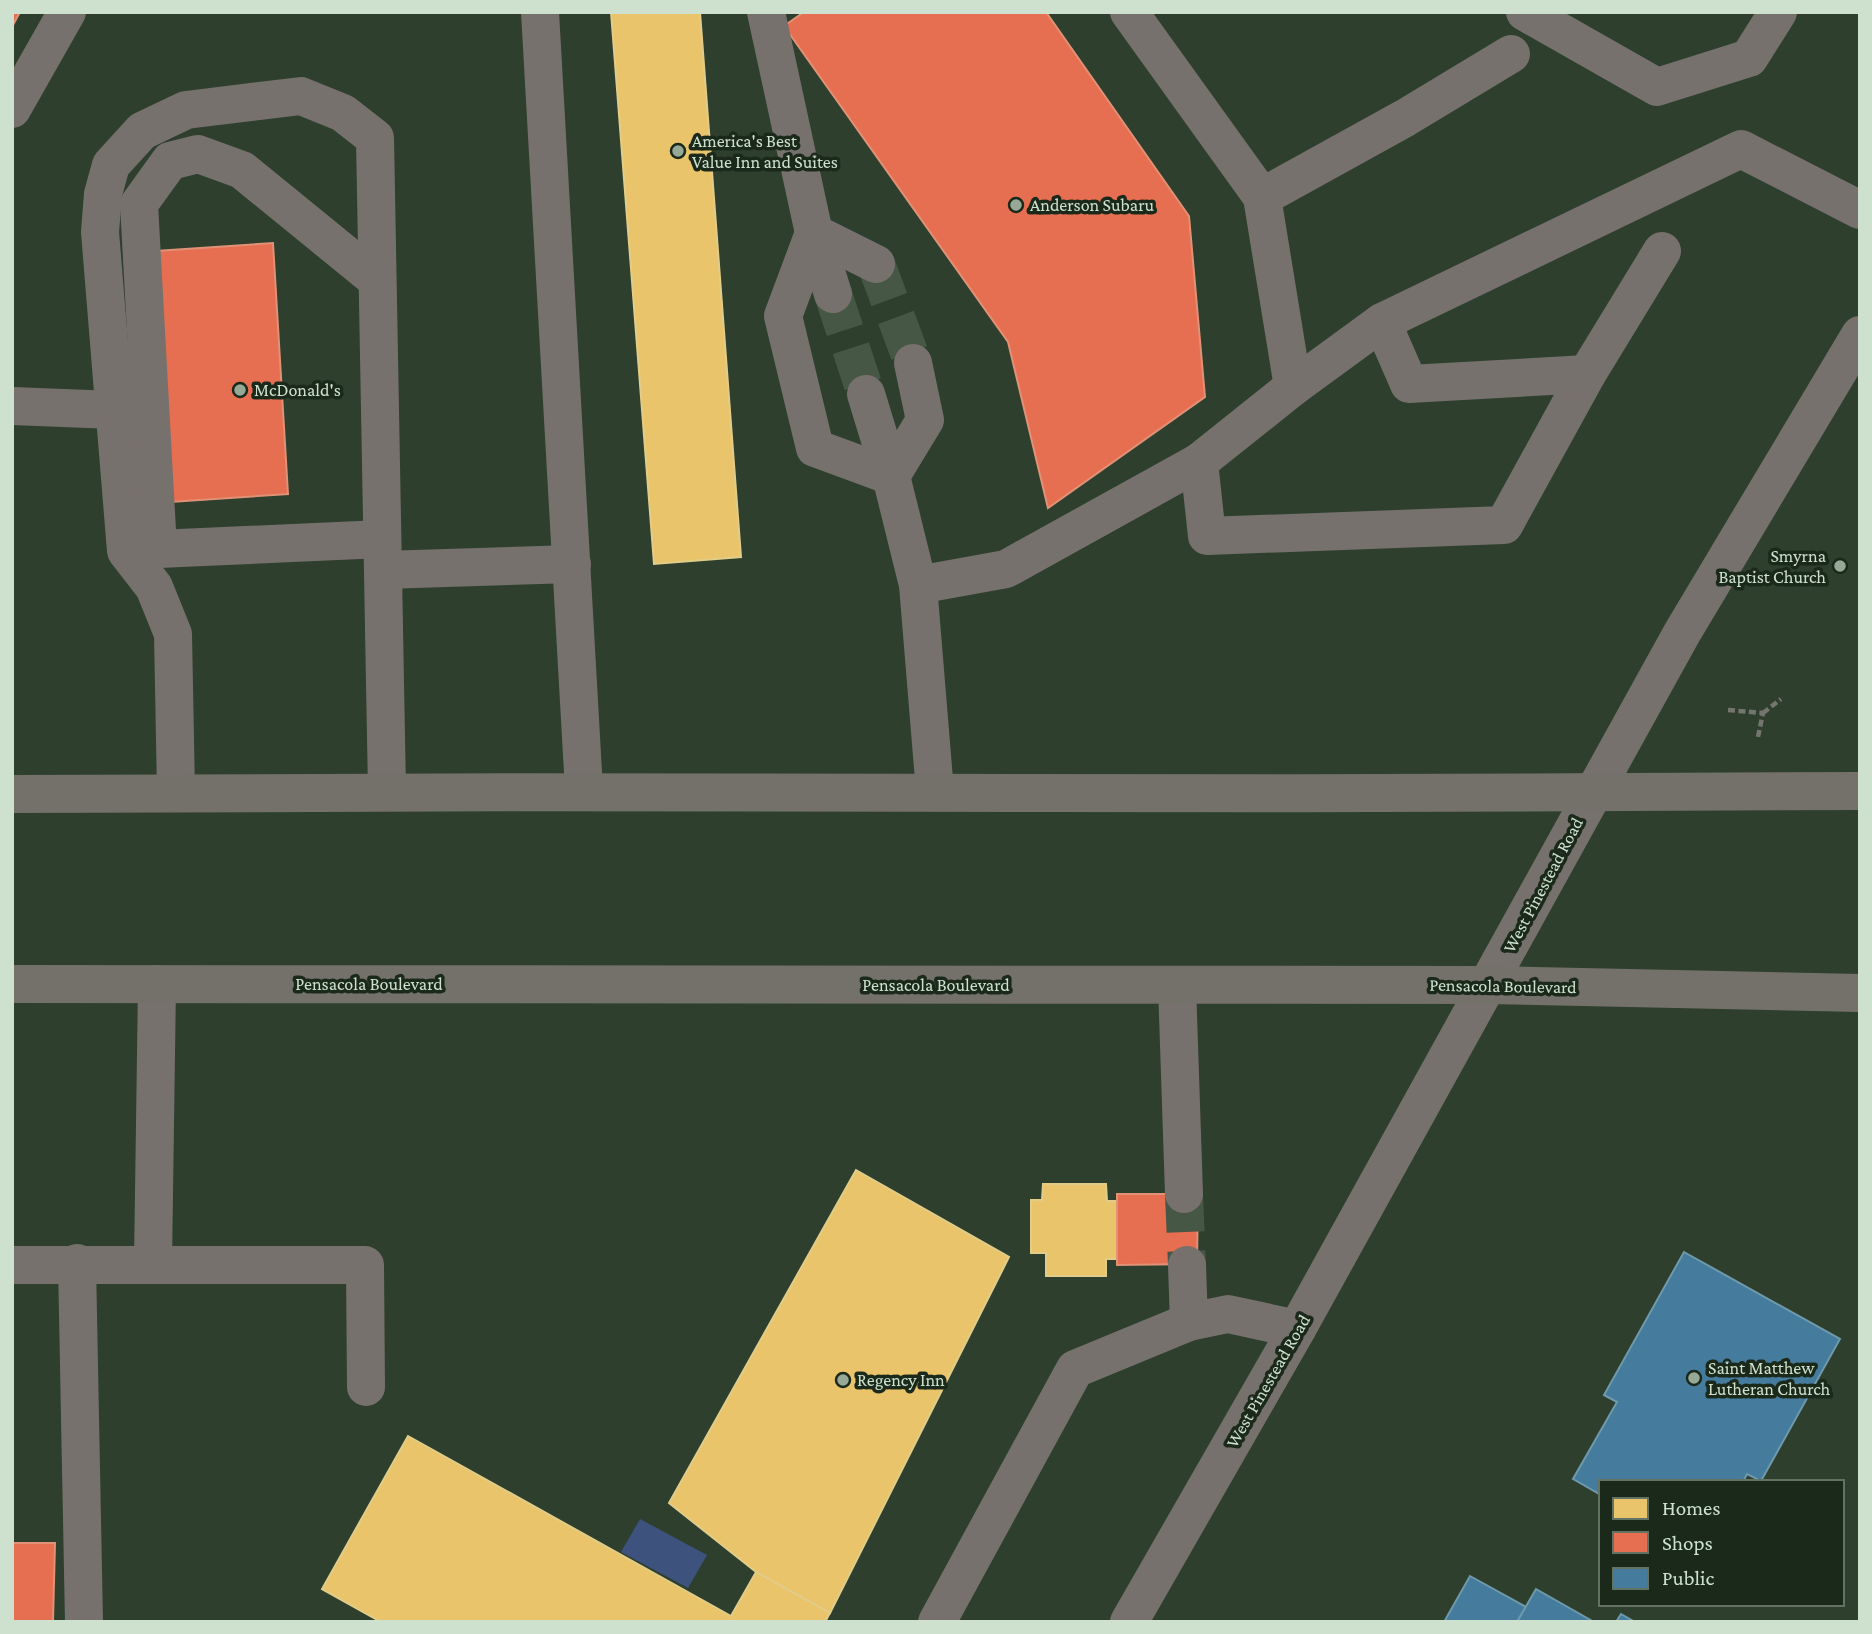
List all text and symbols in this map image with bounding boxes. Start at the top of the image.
place label: America's Best Value Inn and Suites [692,131,838,172]
marker: America's Best Value Inn and Suites [670,143,686,159]
place label: Anderson Subaru [1030,195,1155,215]
marker: Anderson Subaru [1008,197,1024,213]
place label: McDonald's [254,380,341,400]
marker: McDonald's [232,382,248,398]
place label: Smyrna Baptist Church [1718,546,1826,587]
marker: Smyrna Baptist Church [1832,558,1848,574]
street label: West Pinestead Road [1499,814,1587,956]
street label: Pensacola Boulevard [295,974,443,994]
street label: Pensacola Boulevard [862,975,1010,995]
street label: Pensacola Boulevard [1429,975,1577,997]
street label: West Pinestead Road [1222,1311,1314,1451]
place label: Saint Matthew Lutheran Church [1708,1358,1831,1399]
place label: Regency Inn [857,1370,945,1390]
marker: Saint Matthew Lutheran Church [1686,1370,1702,1386]
marker: Regency Inn [835,1372,851,1388]
legend [1599,1480,1844,1606]
text: Homes [1662,1496,1721,1520]
text: Shops [1662,1531,1713,1555]
text: Public [1662,1566,1714,1590]

